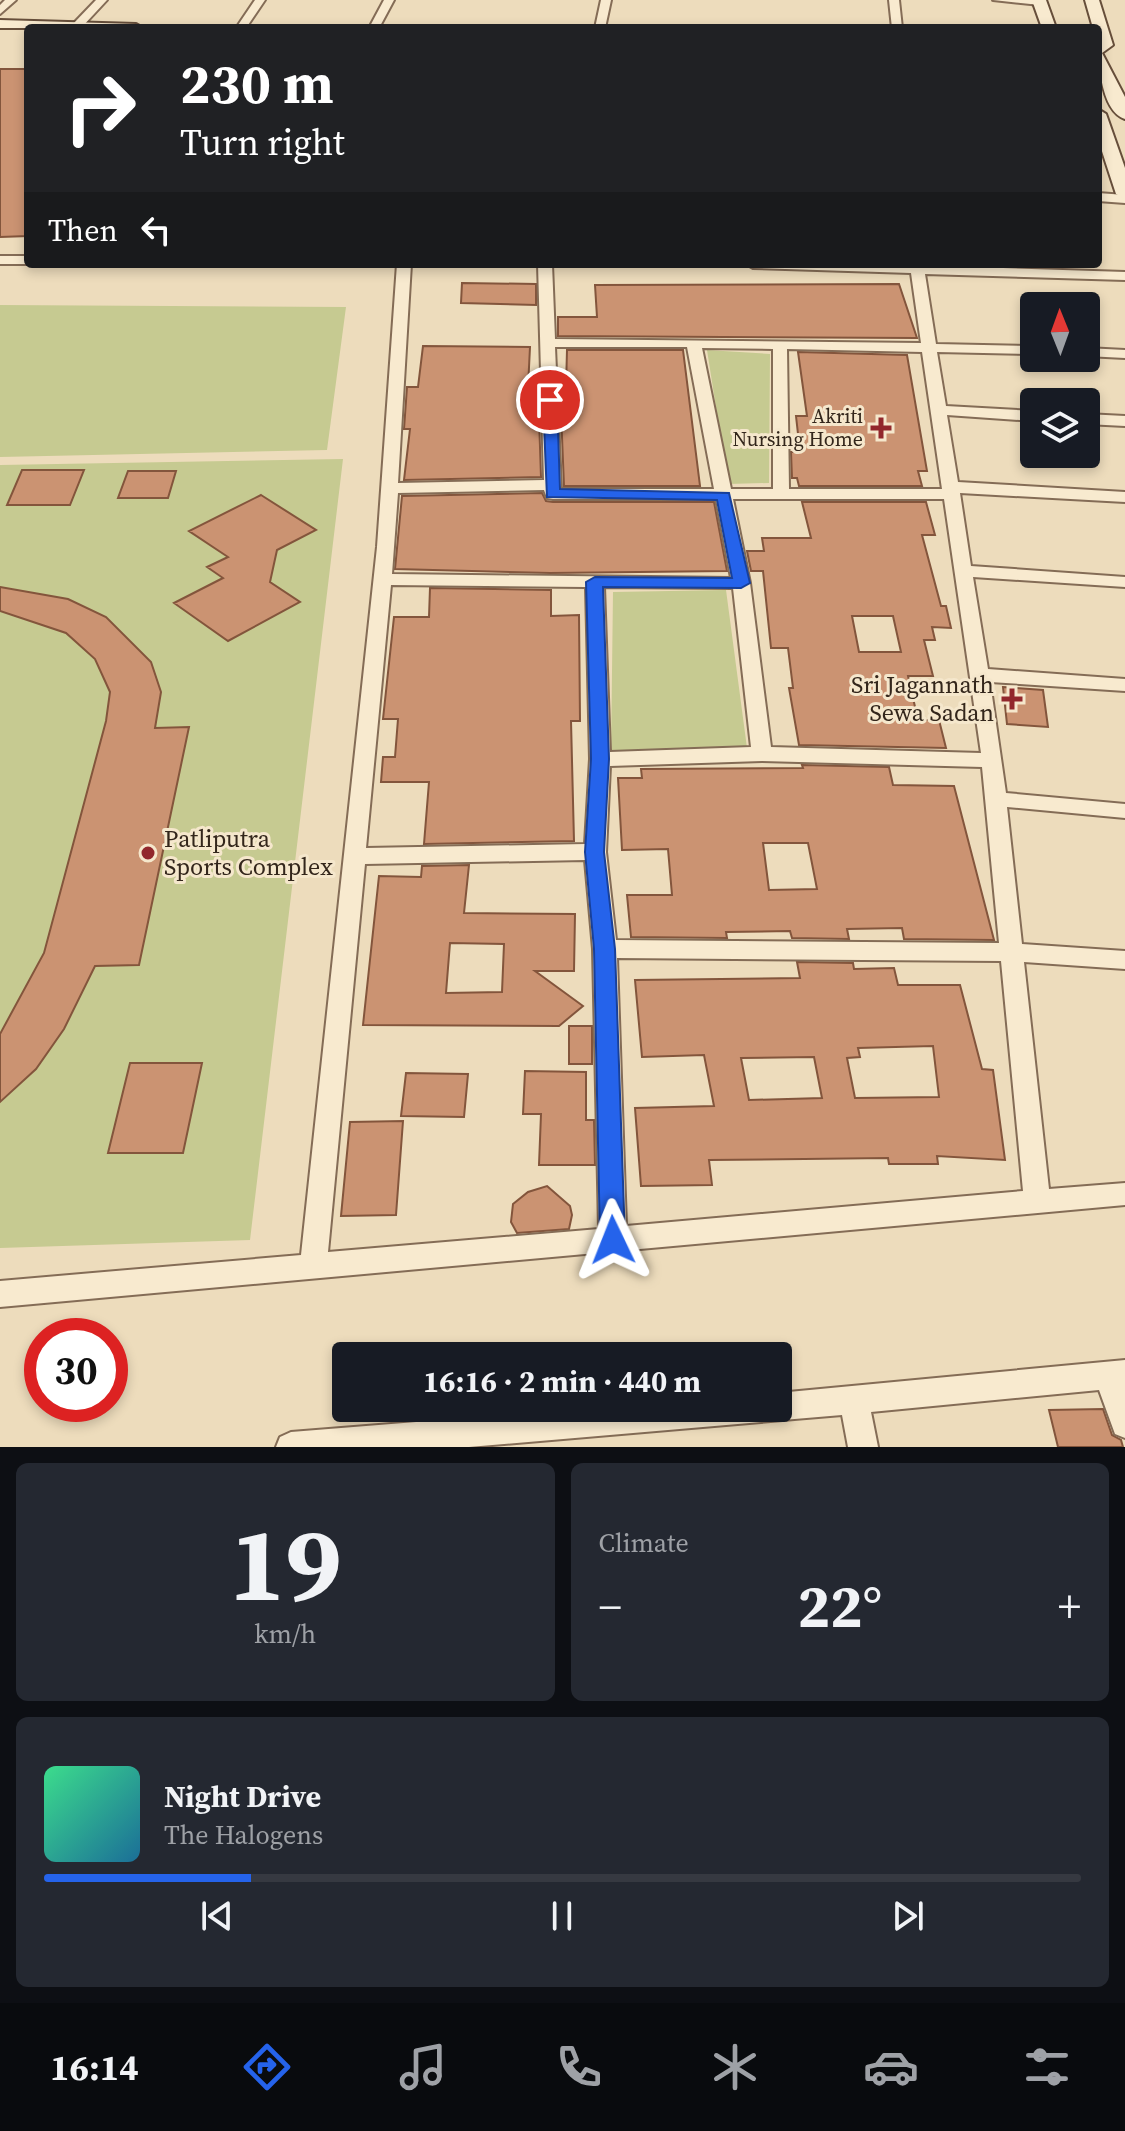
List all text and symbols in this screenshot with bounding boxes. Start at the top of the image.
text: 230 m [180,45,334,122]
icon: right [48,56,152,160]
text: Turn right [180,118,345,167]
icon: left [134,208,178,252]
text: Then [48,210,118,251]
north arrow [1020,292,1100,372]
map controls [1020,292,1100,468]
pin [516,366,584,434]
icon: arrive [528,378,572,422]
button: layers [1020,388,1100,468]
place label: Akriti Nursing Home [732,402,863,453]
marker: Akriti Nursing Home [870,417,892,439]
place label: Sri Jagannath Sewa Sadan [851,668,994,729]
marker: Sri Jagannath Sewa Sadan [1001,688,1023,710]
place label: Patliputra Sports Complex [164,822,333,883]
marker: Patliputra Sports Complex [139,844,157,862]
position arrow [571,1198,655,1282]
speed limit sign: 30 [24,1318,128,1422]
text: 16:16 · 2 min · 440 m [423,1361,701,1402]
text: 19 [229,1492,342,1635]
text: Climate [599,1525,689,1561]
text: 22° [797,1565,882,1647]
text: − [599,1576,622,1637]
text: + [1058,1576,1081,1637]
text: km/h [254,1616,316,1652]
text: Night Drive [164,1776,321,1817]
text: The Halogens [164,1817,323,1853]
icon: previous [195,1894,239,1938]
icon: pause [540,1894,584,1938]
icon: next [886,1894,930,1938]
icon: directions [239,2039,295,2095]
icon: music [395,2039,451,2095]
icon: phone [551,2039,607,2095]
icon: climate [707,2039,763,2095]
icon: car [863,2039,919,2095]
icon: filters [1019,2039,1075,2095]
text: 16:14 [50,2043,139,2092]

